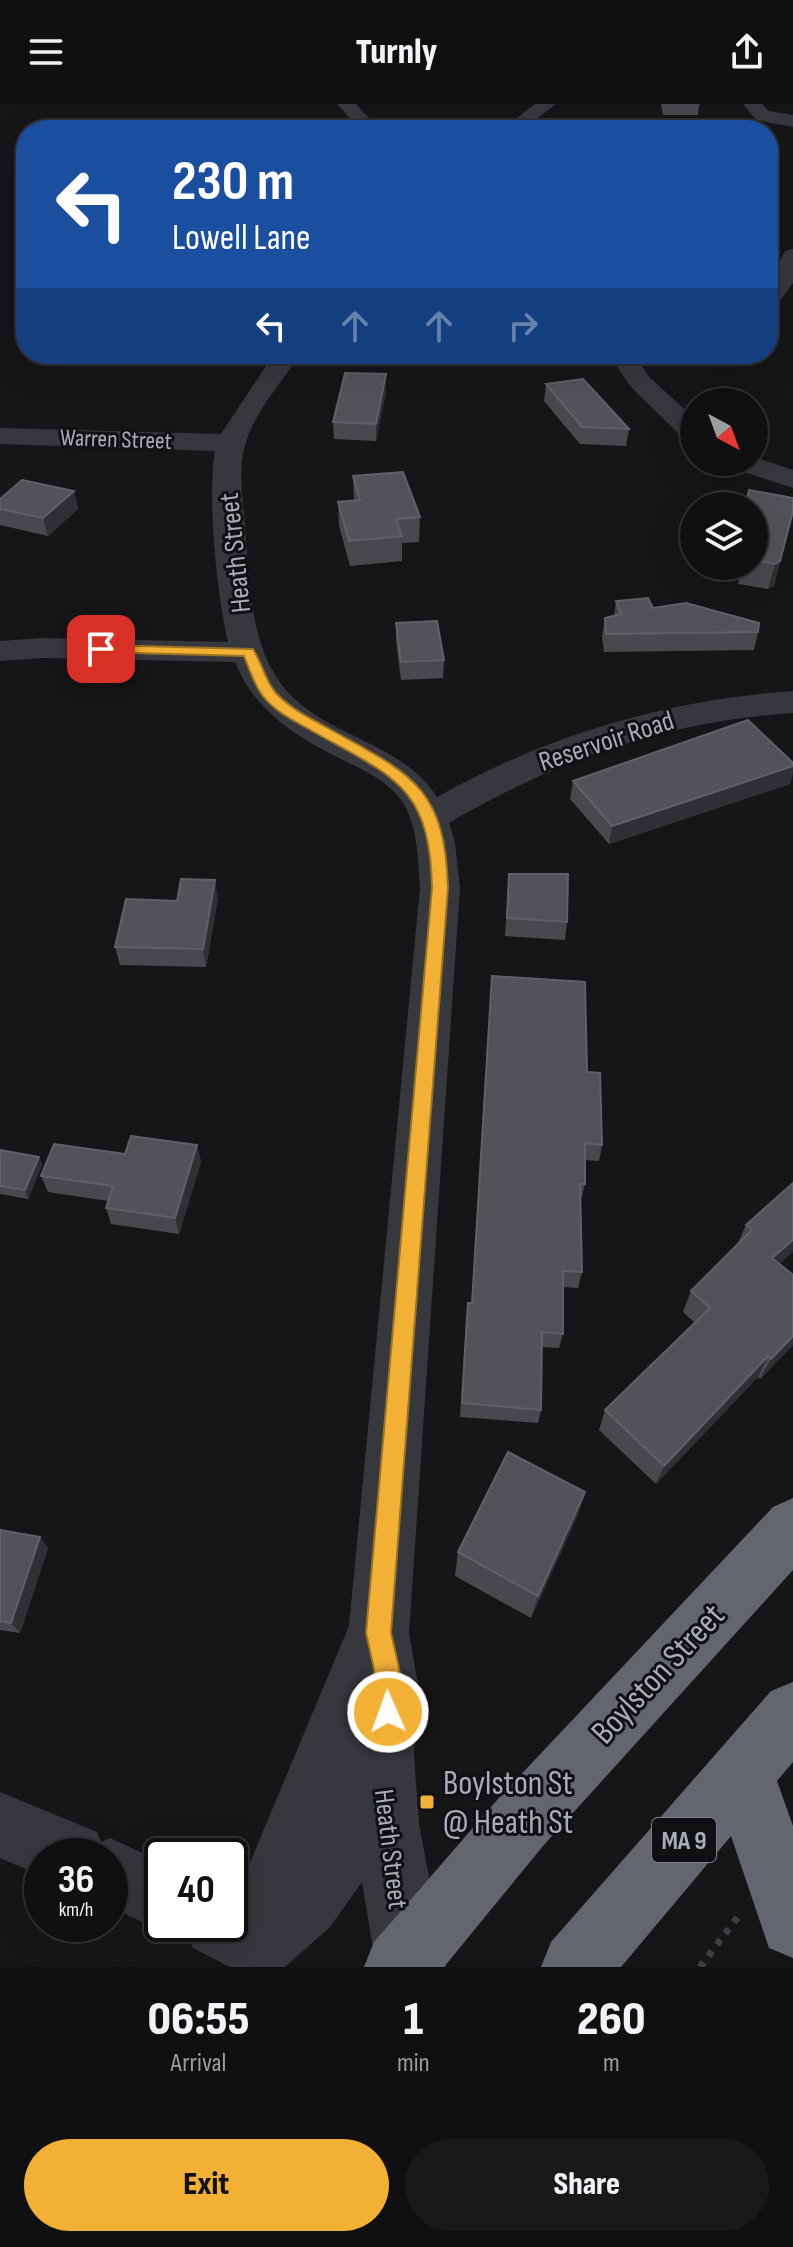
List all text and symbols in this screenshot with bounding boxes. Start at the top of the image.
icon: menu [24,30,68,74]
icon: share [725,30,769,74]
text: Turnly [356,31,437,74]
text: 230 m [172,149,294,216]
icon: left [40,152,144,256]
text: Lowell Lane [172,217,310,260]
icon: left [249,304,293,348]
icon: ahead [333,304,377,348]
icon: ahead [417,304,461,348]
icon: right [501,304,545,348]
north arrow [680,388,768,476]
map controls [680,388,768,580]
street label: Warren Street [60,423,172,456]
street label: Heath Street [213,491,258,614]
button: layers [680,492,768,580]
pin [67,615,135,683]
icon: arrive [79,627,123,671]
street label: Reservoir Road [535,704,678,779]
street label: Boylston Street [583,1595,733,1753]
position arrow [346,1670,430,1754]
place label: Boylston St @ Heath St [443,1763,573,1843]
street label: Heath Street [367,1787,414,1911]
marker: Boylston St @ Heath St [418,1793,436,1811]
road number: MA 9 [652,1818,716,1862]
speed limit sign: 40 [144,1838,248,1942]
text: 36 [58,1856,94,1904]
text: km/h [59,1898,93,1922]
text: 06:55 [147,1991,249,2048]
text: 1 [403,1991,423,2048]
text: 260 [577,1991,645,2048]
text: Arrival [171,2048,226,2079]
text: min [397,2048,430,2079]
text: m [603,2048,620,2079]
button: Exit [24,2139,389,2231]
button: Share [405,2139,769,2231]

